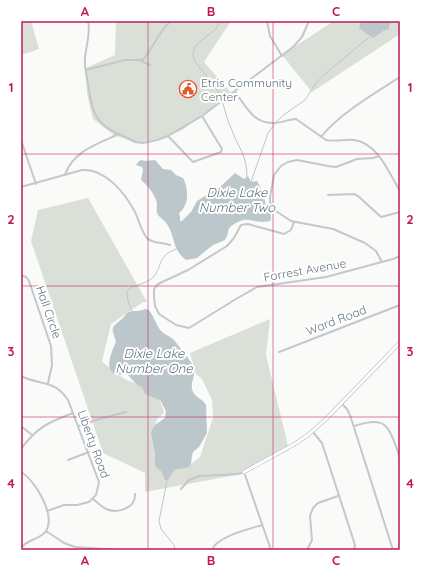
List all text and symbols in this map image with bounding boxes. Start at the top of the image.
text: A [81,3,90,19]
text: B [207,3,215,19]
text: C [332,3,340,19]
place label: Etris Community Center [201,75,292,104]
text: 1 [8,79,14,95]
public building icon: Etris Community Center [178,79,198,99]
text: 1 [407,79,413,95]
water label: Dixie Lake Number Two [199,184,276,215]
text: 2 [7,211,15,227]
text: 2 [406,211,414,227]
street label: Forrest Avenue [263,255,348,285]
street label: Hall Circle [33,284,65,341]
street label: Ward Road [304,302,368,338]
text: 3 [8,343,15,359]
text: 3 [407,343,414,359]
water label: Dixie Lake Number One [115,345,193,376]
street label: Liberty Road [75,408,113,480]
text: 4 [7,475,15,491]
text: 4 [406,475,414,491]
text: A [81,552,90,568]
text: B [207,552,215,568]
text: C [332,552,340,568]

